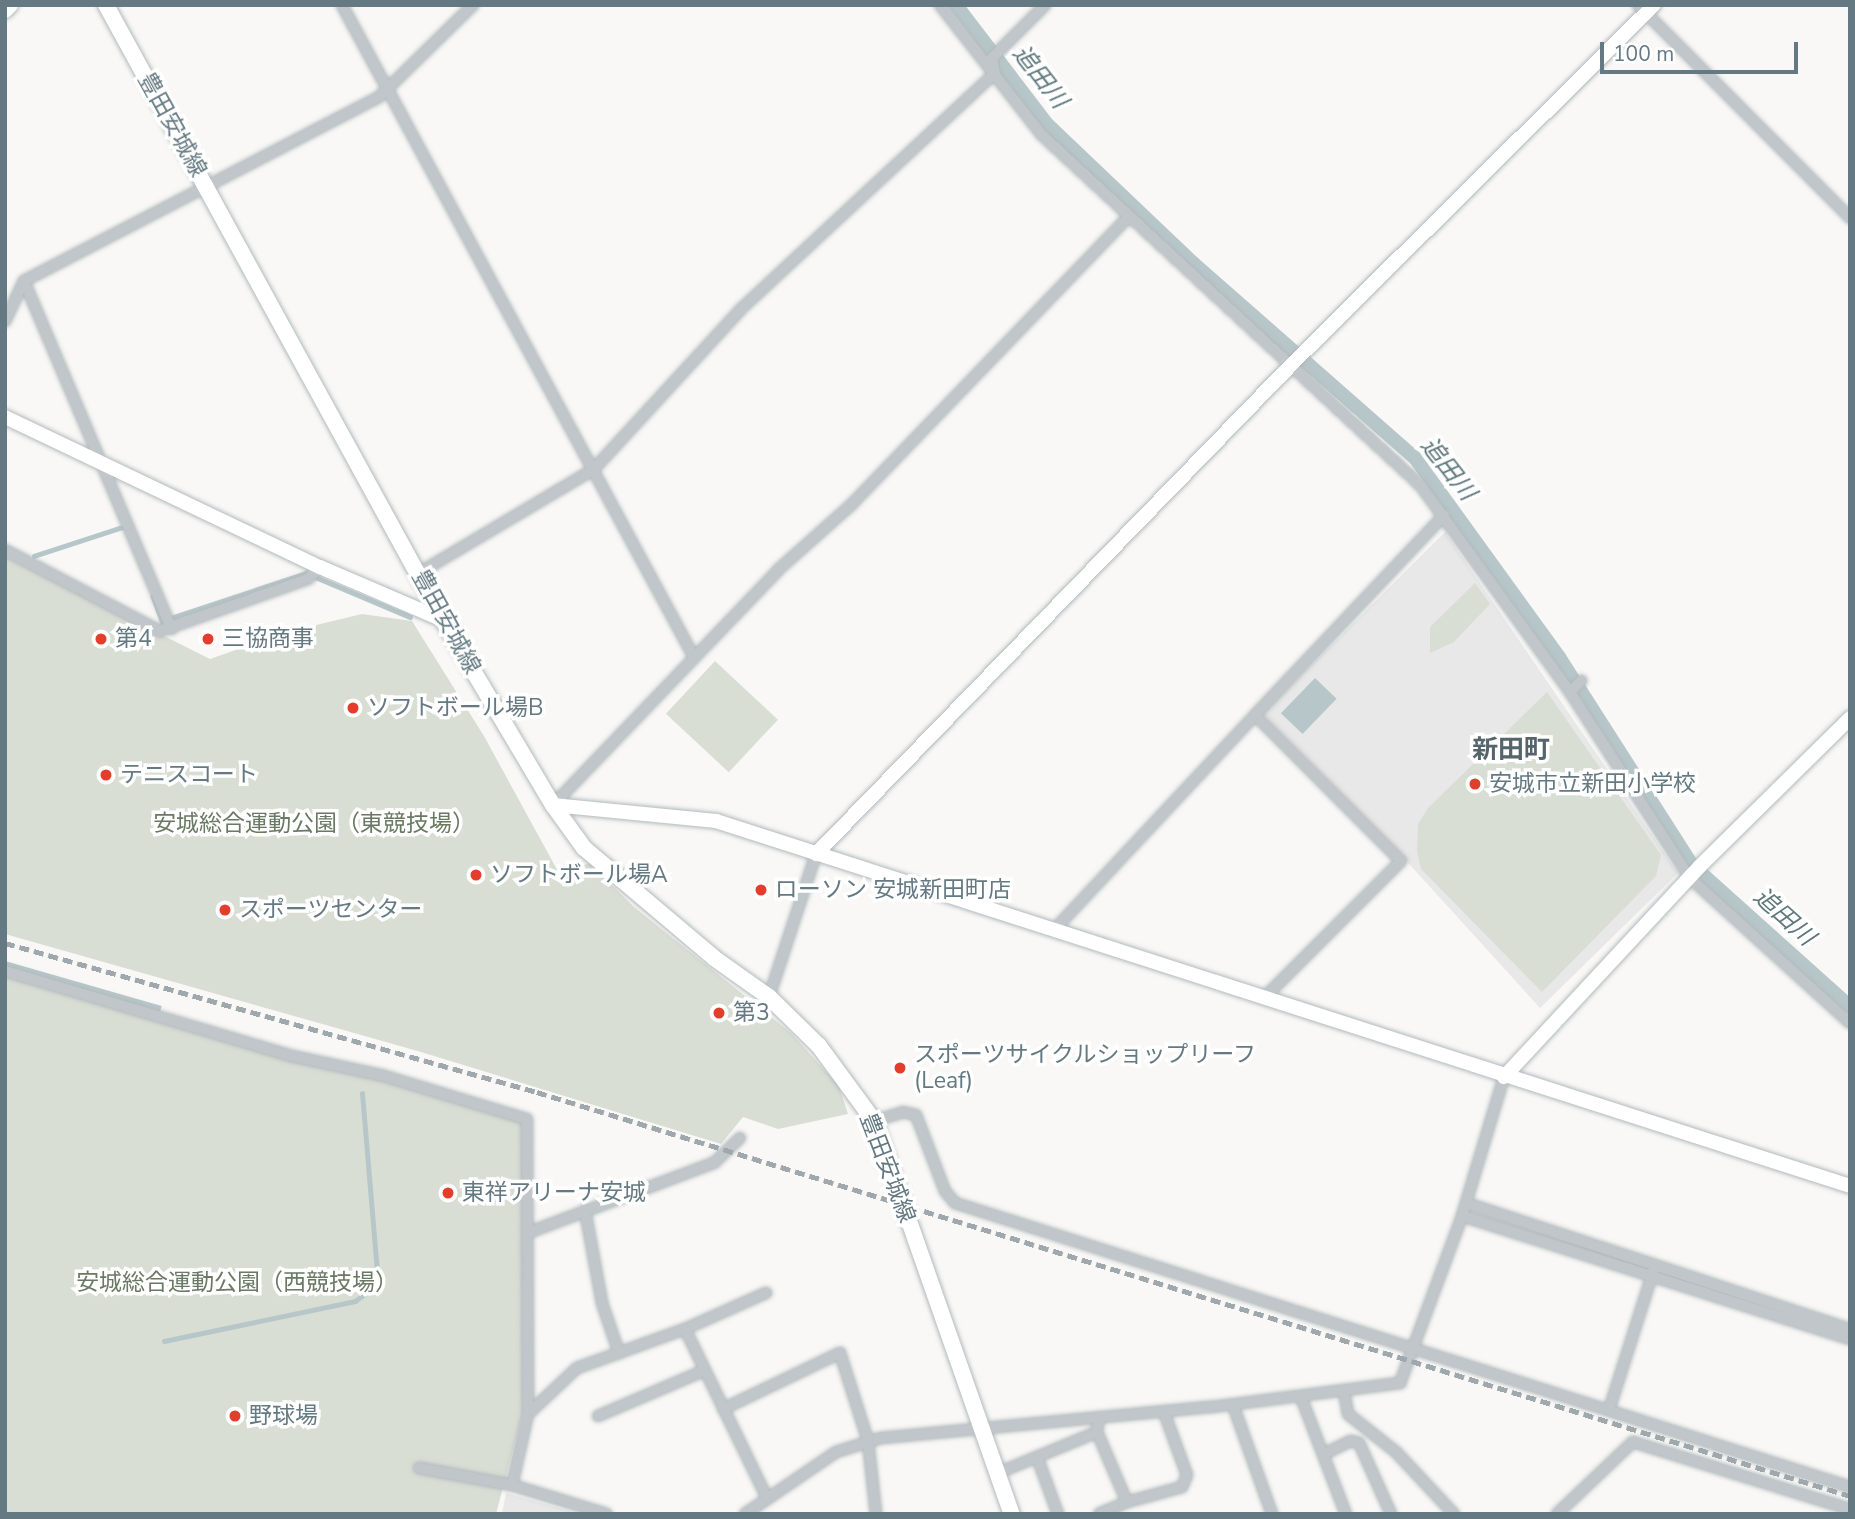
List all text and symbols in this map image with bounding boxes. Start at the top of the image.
scale bar [1603,28,1801,72]
water label: 追田川 [1006,40,1074,114]
text: 100 m [1613,40,1674,68]
street label: 豊田安城線 [132,68,212,182]
water label: 追田川 [1414,432,1482,506]
street label: 豊田安城線 [406,565,486,679]
place label: 第4 [115,625,152,653]
place label: 三協商事 [222,625,314,653]
marker: 第4 [93,631,109,647]
marker: 三協商事 [200,631,216,647]
place label: ソフトボール場B [367,694,544,722]
marker: ソフトボール場B [345,700,361,716]
district label: 新田町 [1472,734,1550,766]
place label: テニスコート [120,761,258,789]
marker: テニスコート [98,767,114,783]
place label: 安城市立新田小学校 [1489,770,1696,798]
marker: 安城市立新田小学校 [1467,776,1483,792]
park label: 安城総合運動公園（東競技場） [153,810,475,838]
place label: ソフトボール場A [490,861,668,889]
marker: ソフトボール場A [468,867,484,883]
place label: ローソン 安城新田町店 [775,876,1011,904]
marker: ローソン 安城新田町店 [753,882,769,898]
water label: 追田川 [1748,882,1820,952]
place label: スポーツセンター [239,896,423,924]
marker: スポーツセンター [217,902,233,918]
place label: 第3 [733,999,770,1027]
marker: 第3 [711,1005,727,1021]
place label: スポーツサイクルショップリーフ (Leaf) [914,1041,1259,1095]
marker: スポーツサイクルショップリーフ (Leaf) [892,1060,908,1076]
street label: 豊田安城線 [854,1109,920,1227]
place label: 東祥アリーナ安城 [462,1179,646,1207]
marker: 東祥アリーナ安城 [440,1185,456,1201]
park label: 安城総合運動公園（西競技場） [76,1269,398,1297]
place label: 野球場 [249,1402,318,1430]
marker: 野球場 [227,1408,243,1424]

